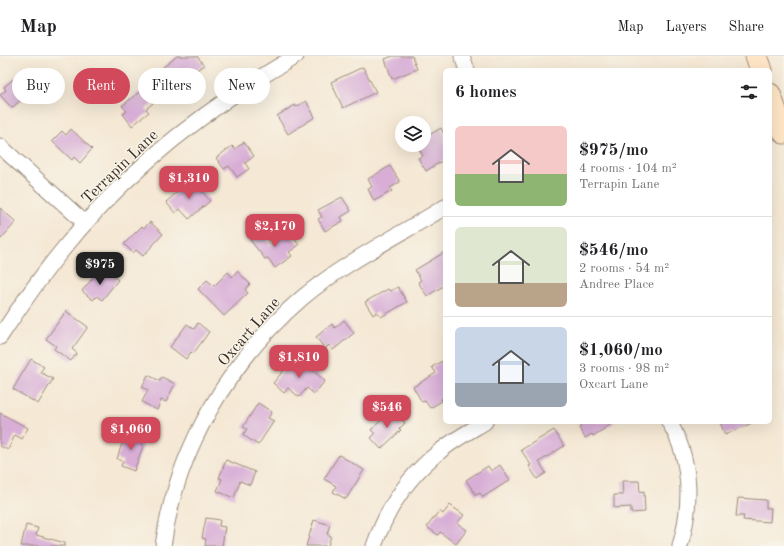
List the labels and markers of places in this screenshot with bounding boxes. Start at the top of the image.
pin: $1,310 [156,166,222,200]
pin: $2,170 [242,214,308,248]
pin: $975 [76,252,124,286]
pin: $1,810 [266,345,332,379]
pin: $546 [363,395,411,429]
pin: $1,060 [98,417,164,451]

